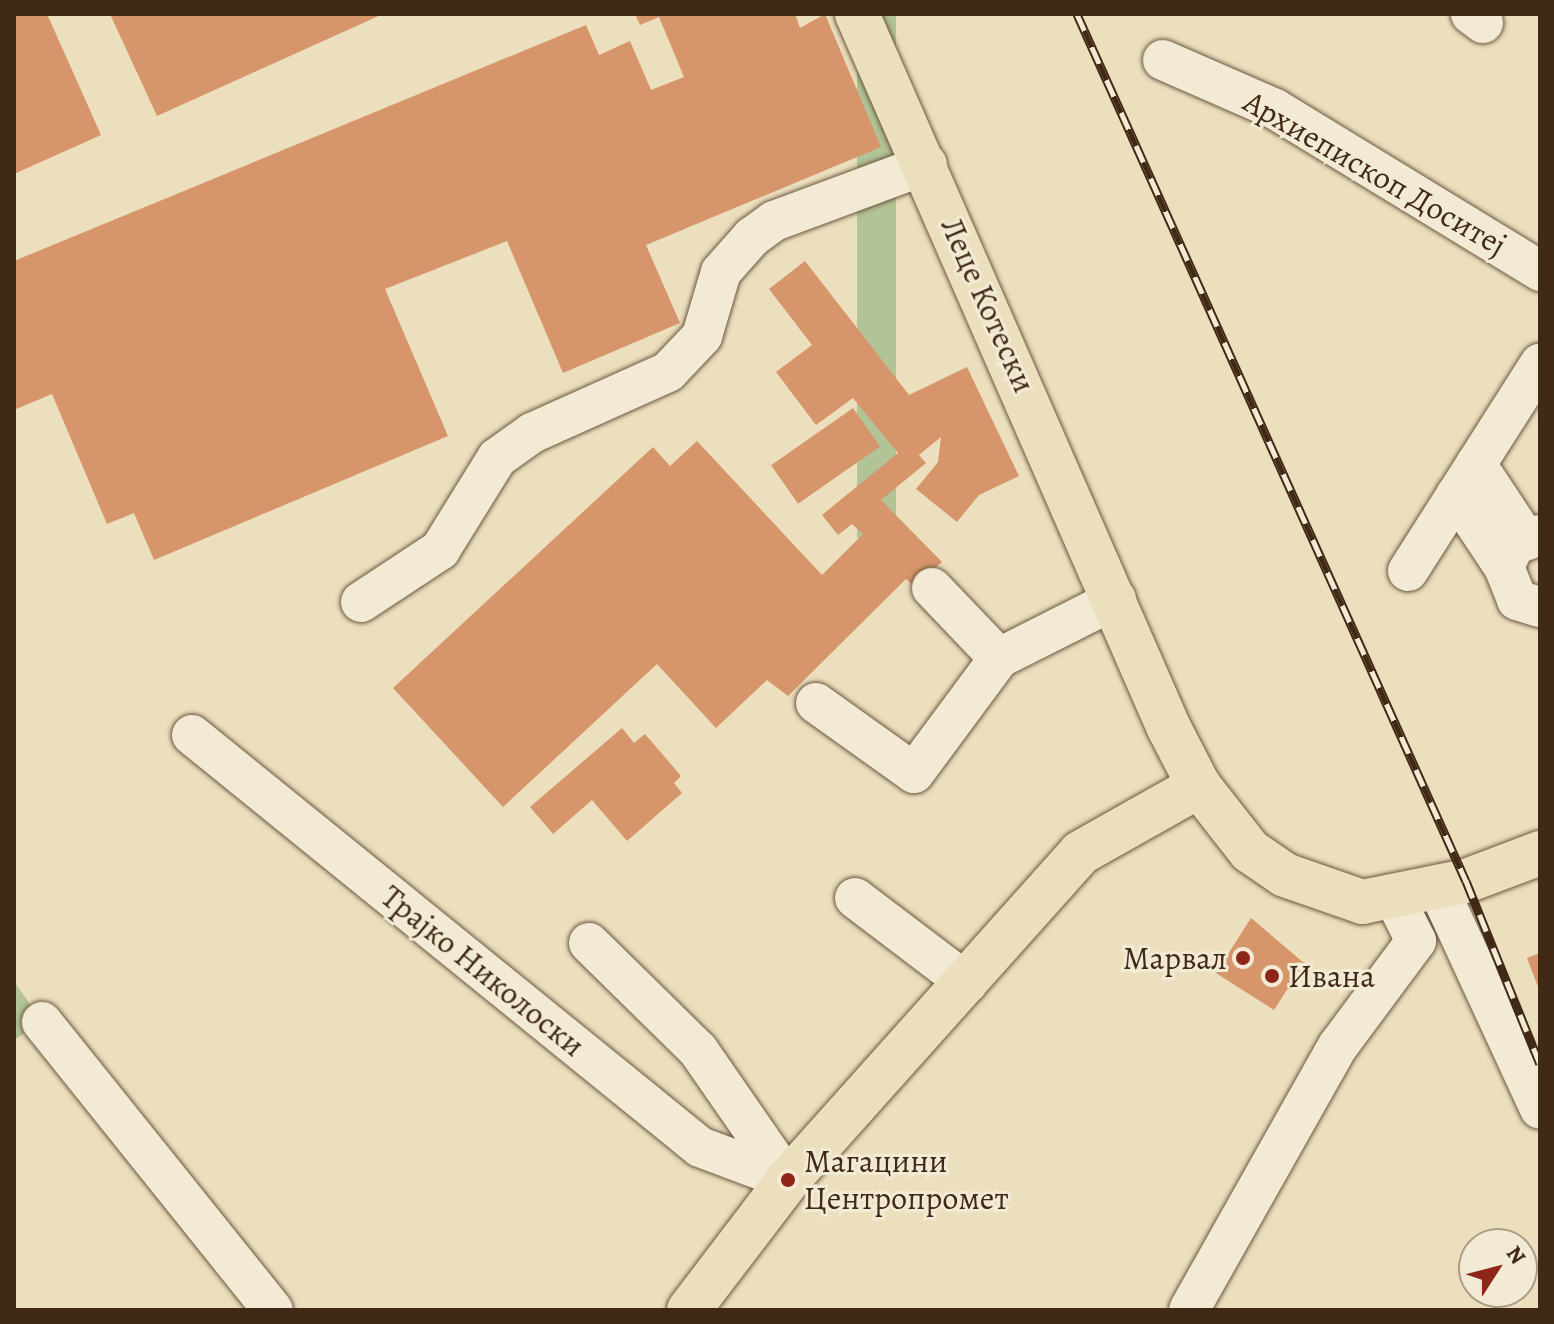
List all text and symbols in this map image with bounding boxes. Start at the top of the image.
street label: Архиепископ Доситеј [1237,82,1513,264]
street label: Леце Котески [932,212,1044,398]
street label: Трајко Николоски [374,877,592,1065]
place label: Марвал [1123,939,1227,977]
marker: Марвал [1234,949,1252,967]
place label: Ивана [1288,957,1375,995]
marker: Ивана [1263,967,1281,985]
place label: Магацини Центропромет [804,1143,1009,1218]
marker: Магацини Центропромет [779,1171,797,1189]
north arrow [1458,1228,1538,1308]
text: N [1499,1240,1533,1270]

